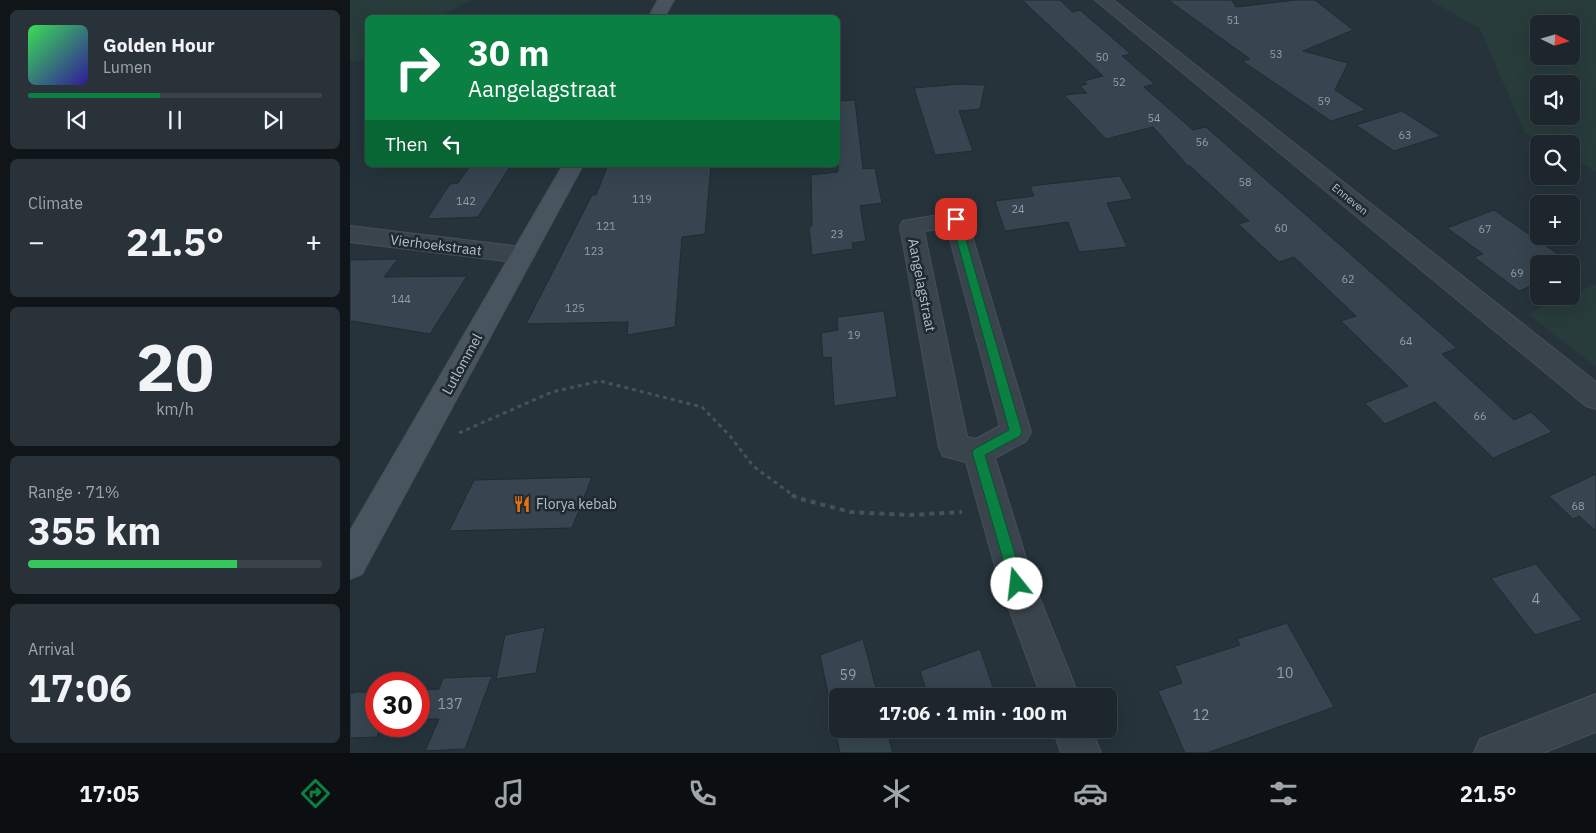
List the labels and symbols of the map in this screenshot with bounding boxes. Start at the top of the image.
house number: 51 [1226,13,1240,27]
north arrow [1530,15,1580,65]
house number: 53 [1269,47,1283,61]
house number: 50 [1095,50,1109,64]
house number: 52 [1112,75,1126,89]
house number: 59 [1317,94,1331,108]
house number: 54 [1147,111,1161,125]
house number: 63 [1398,128,1412,142]
house number: 56 [1195,135,1209,149]
house number: 58 [1238,175,1252,189]
street label: Enneven [1329,180,1371,218]
house number: 119 [632,192,652,206]
house number: 142 [456,194,476,208]
pin [935,198,977,240]
house number: 24 [1011,202,1025,216]
house number: 121 [596,219,616,233]
house number: 60 [1274,221,1288,235]
house number: 67 [1478,222,1492,236]
house number: 23 [830,227,844,241]
street label: Vierhoekstraat [389,230,483,260]
street label: Aangelagstraat [904,237,940,333]
house number: 123 [584,244,604,258]
house number: 69 [1510,266,1524,280]
house number: 62 [1341,272,1355,286]
house number: 144 [391,292,411,306]
house number: 125 [565,301,585,315]
house number: 19 [847,328,861,342]
street label: Lutlommel [438,330,486,398]
house number: 64 [1399,334,1413,348]
house number: 66 [1473,409,1487,423]
restaurant icon: Florya kebab [512,494,532,514]
place label: Florya kebab [536,495,617,513]
house number: 68 [1571,499,1585,513]
position arrow [990,557,1042,609]
house number: 4 [1532,590,1540,608]
house number: 10 [1277,664,1293,682]
house number: 59 [840,666,856,684]
speed limit sign: 30 [365,672,430,737]
house number: 137 [437,695,463,713]
house number: 12 [1193,706,1209,724]

